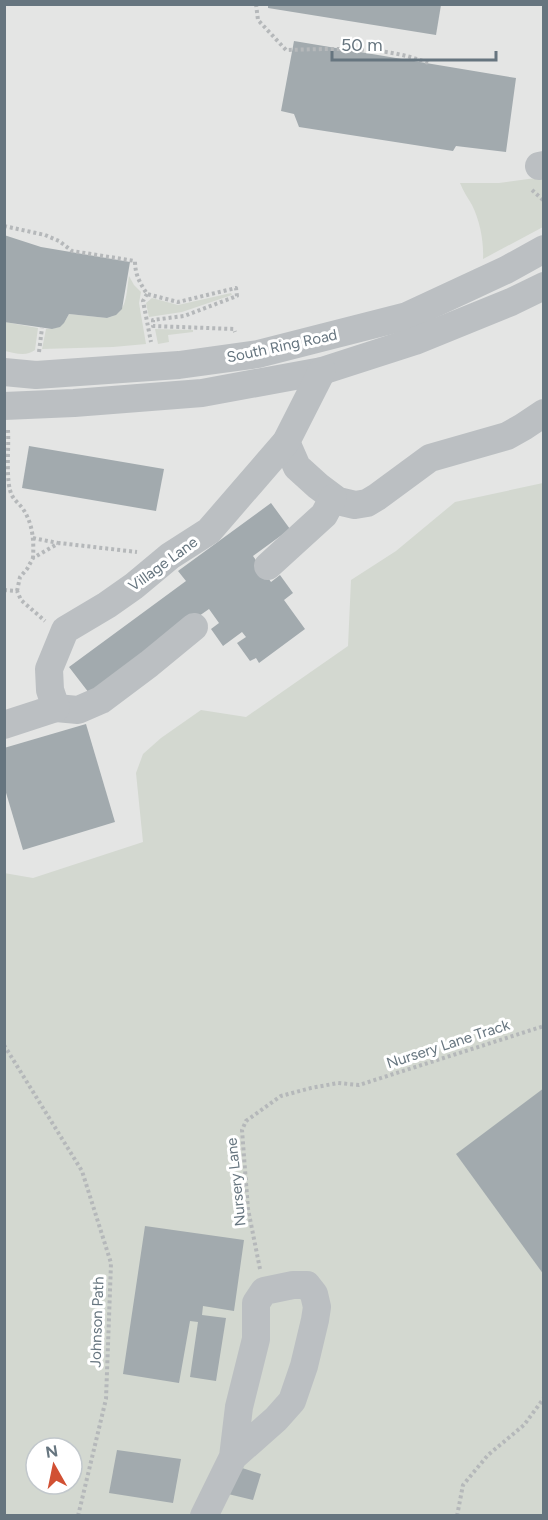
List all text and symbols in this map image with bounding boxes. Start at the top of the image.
scale bar [332,24,496,62]
text: 50 m [341,34,383,56]
street label: South Ring Road [225,326,339,366]
street label: Village Lane [125,533,201,595]
street label: Nursery Lane Track [384,1015,512,1072]
street label: Nursery Lane [222,1137,250,1227]
street label: Johnson Path [86,1276,108,1368]
north arrow [24,1436,84,1496]
text: N [44,1441,59,1462]

